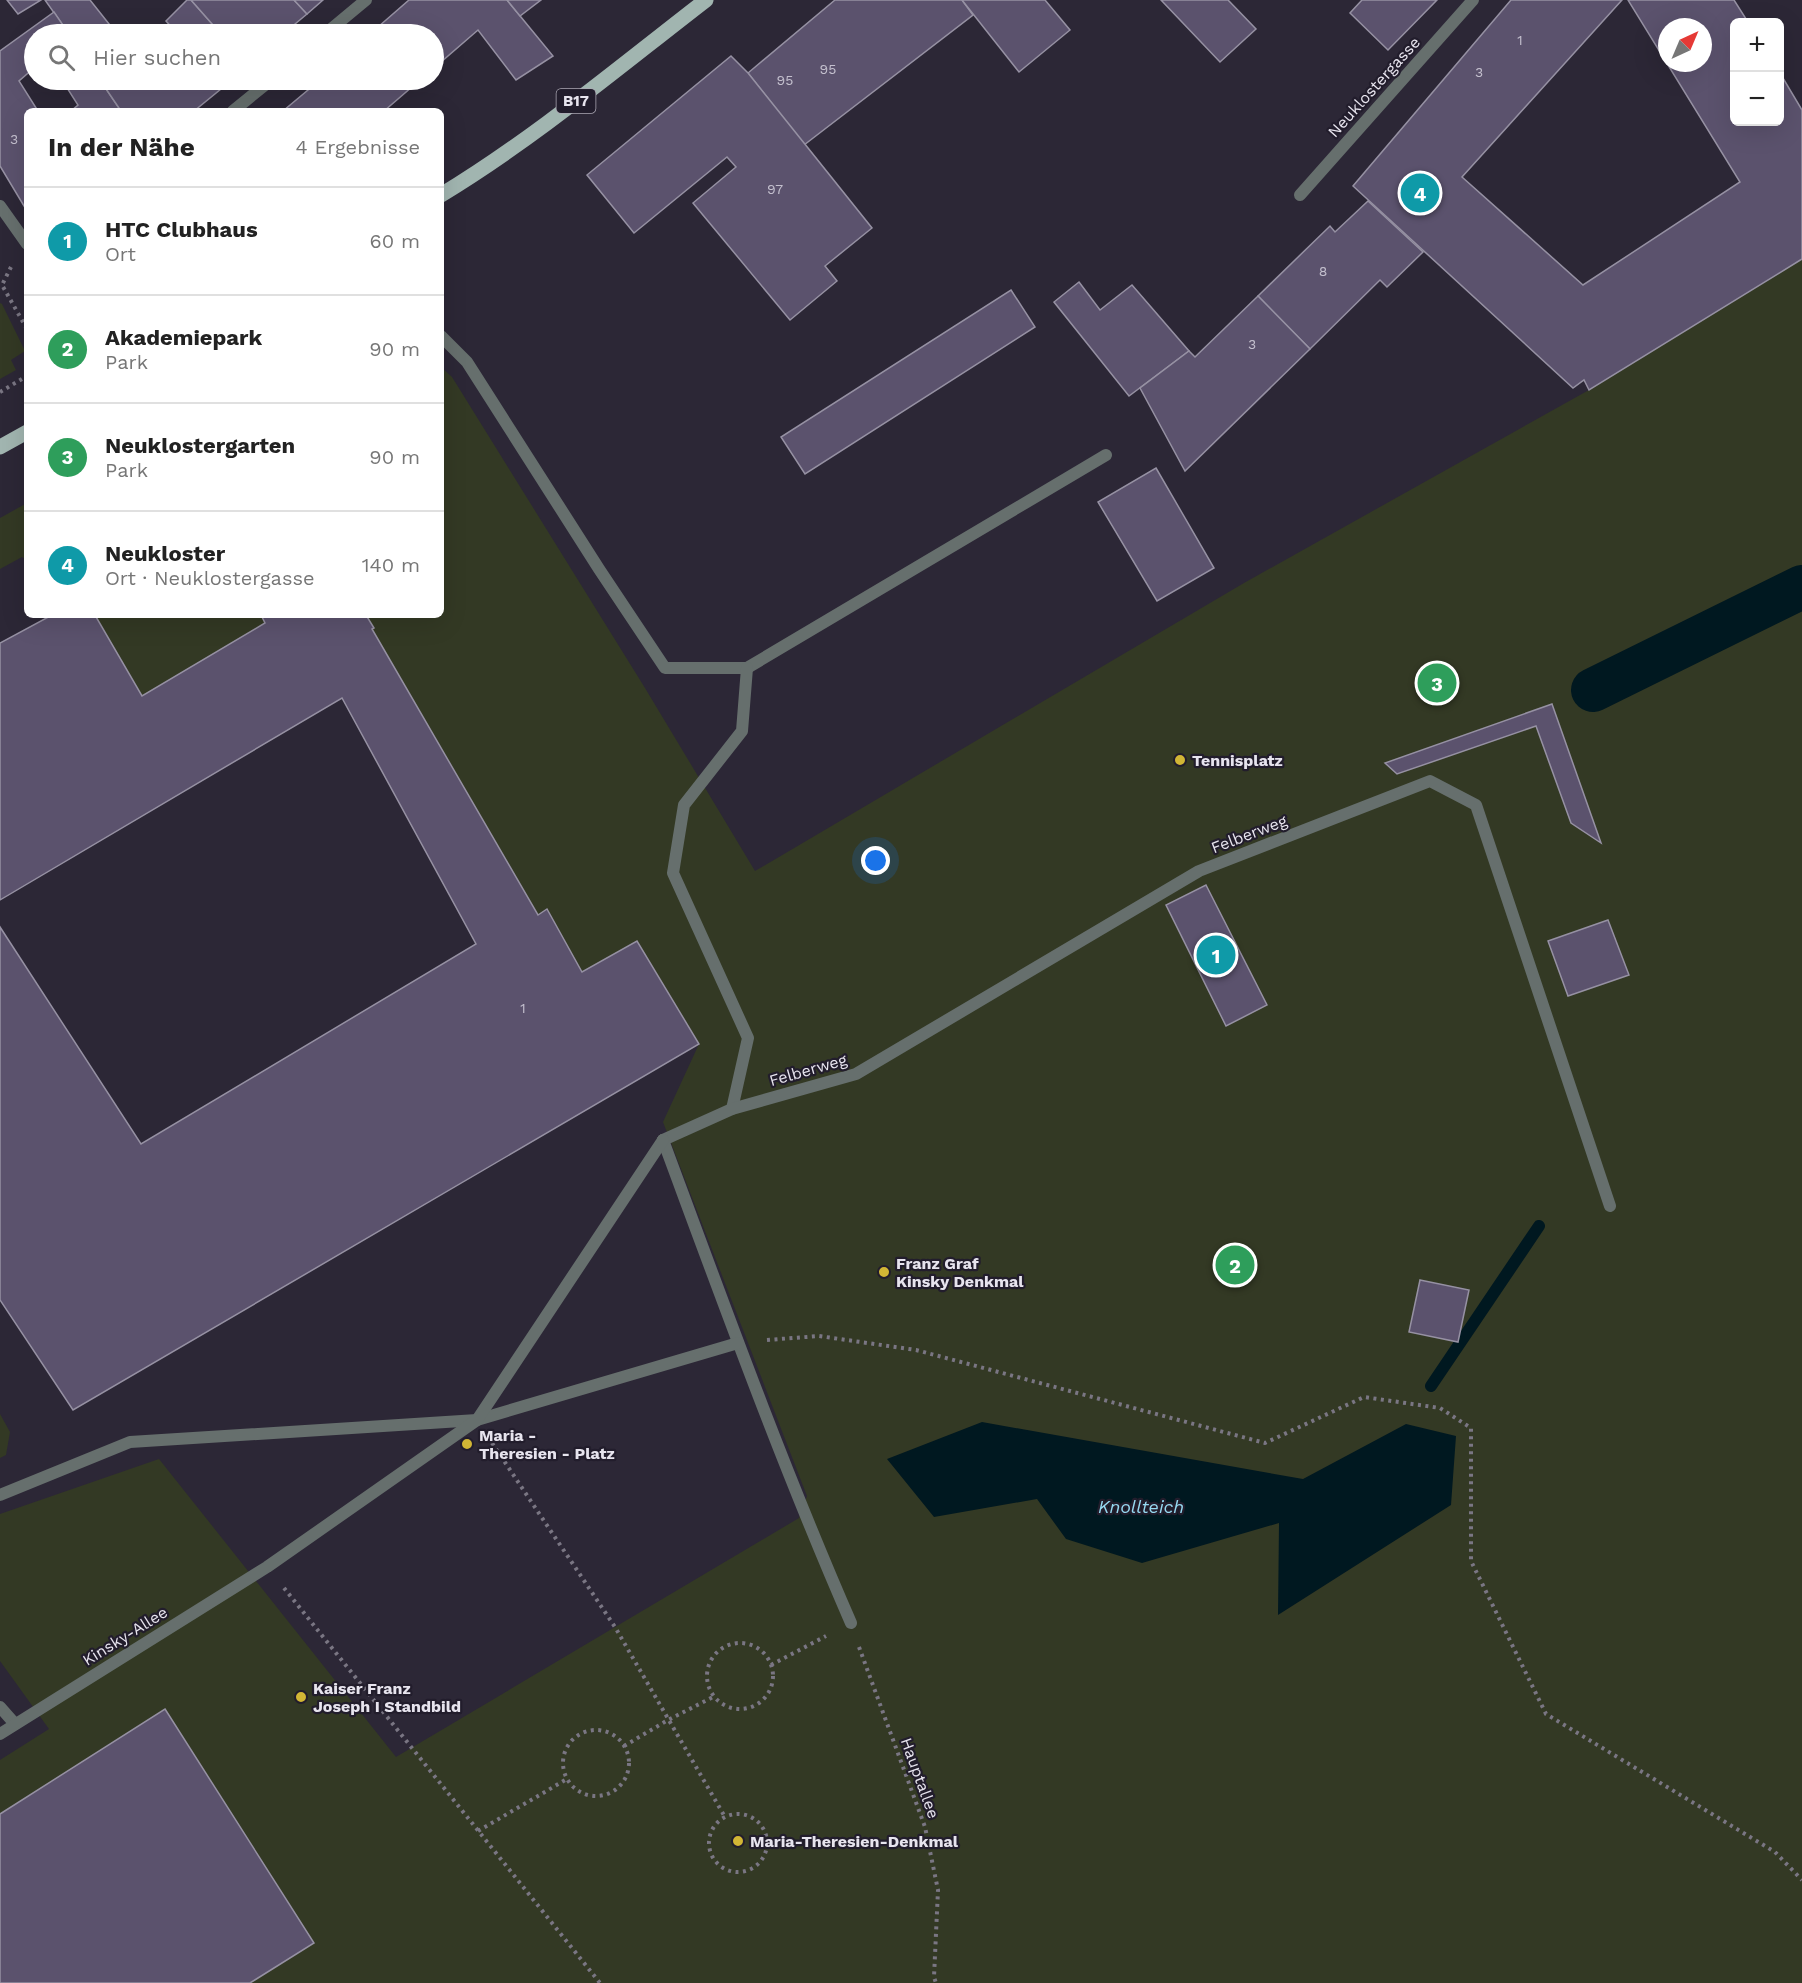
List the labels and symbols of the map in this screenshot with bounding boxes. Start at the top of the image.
north arrow [1658,18,1712,72]
house number: 1 [1517,32,1523,48]
street label: Neuklostergasse [1324,33,1424,141]
house number: 95 [820,61,836,77]
house number: 3 [1475,64,1483,80]
house number: 95 [777,72,793,88]
road number: B17 [556,89,596,113]
house number: 3 [10,131,18,147]
pin: 4 [1400,170,1440,216]
house number: 97 [767,181,783,197]
house number: 8 [1319,263,1327,279]
house number: 3 [1248,336,1256,352]
pin: 3 [1418,660,1456,706]
place label: Tennisplatz [1192,751,1283,770]
marker: Tennisplatz [1173,753,1187,767]
street label: Felberweg [1208,811,1290,857]
your location [861,846,890,875]
pin: 1 [1196,932,1236,978]
house number: 1 [520,1000,526,1016]
street label: Felberweg [767,1050,849,1090]
pin: 2 [1216,1242,1254,1288]
place label: Franz Graf Kinsky Denkmal [896,1254,1024,1291]
marker: Franz Graf Kinsky Denkmal [877,1265,891,1279]
place label: Maria - Theresien - Platz [479,1426,615,1463]
marker: Maria - Theresien - Platz [460,1437,474,1451]
water label: Knollteich [1098,1496,1184,1517]
street label: Kinsky-Allee [79,1602,171,1670]
place label: Kaiser Franz Joseph I Standbild [313,1679,461,1716]
marker: Kaiser Franz Joseph I Standbild [294,1690,308,1704]
street label: Hauptallee [897,1735,943,1821]
place label: Maria-Theresien-Denkmal [750,1832,959,1851]
marker: Maria-Theresien-Denkmal [731,1834,745,1848]

